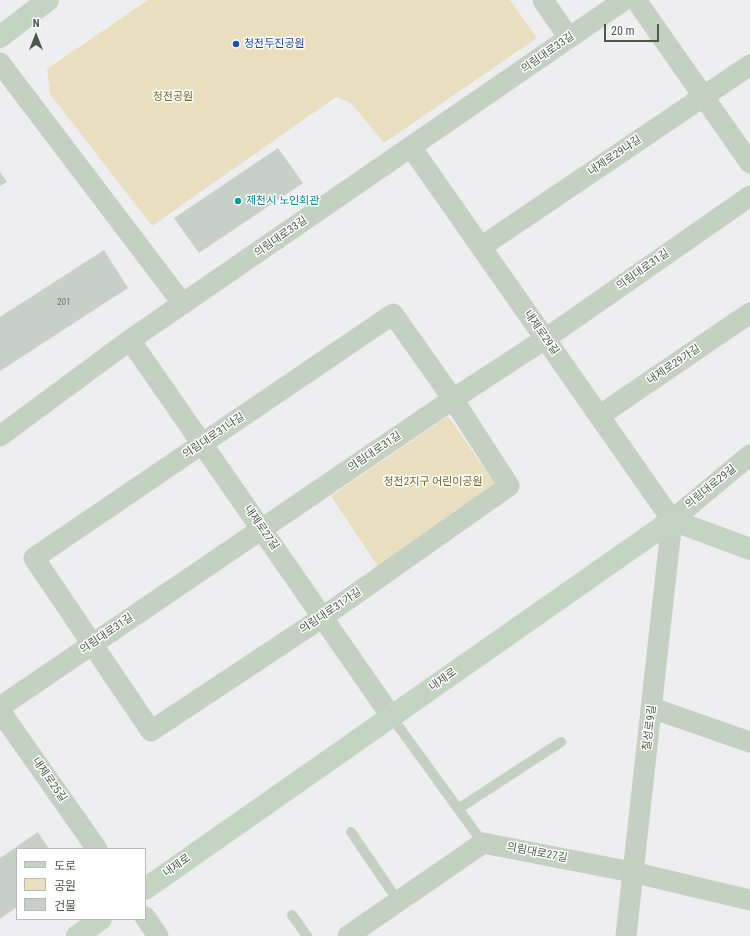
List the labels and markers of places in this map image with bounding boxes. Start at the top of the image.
place label: 청전두진공원 [244,37,305,51]
marker: 청전두진공원 [231,39,241,49]
place label: 제천시 노인회관 [246,194,319,208]
marker: 제천시 노인회관 [233,196,243,206]

